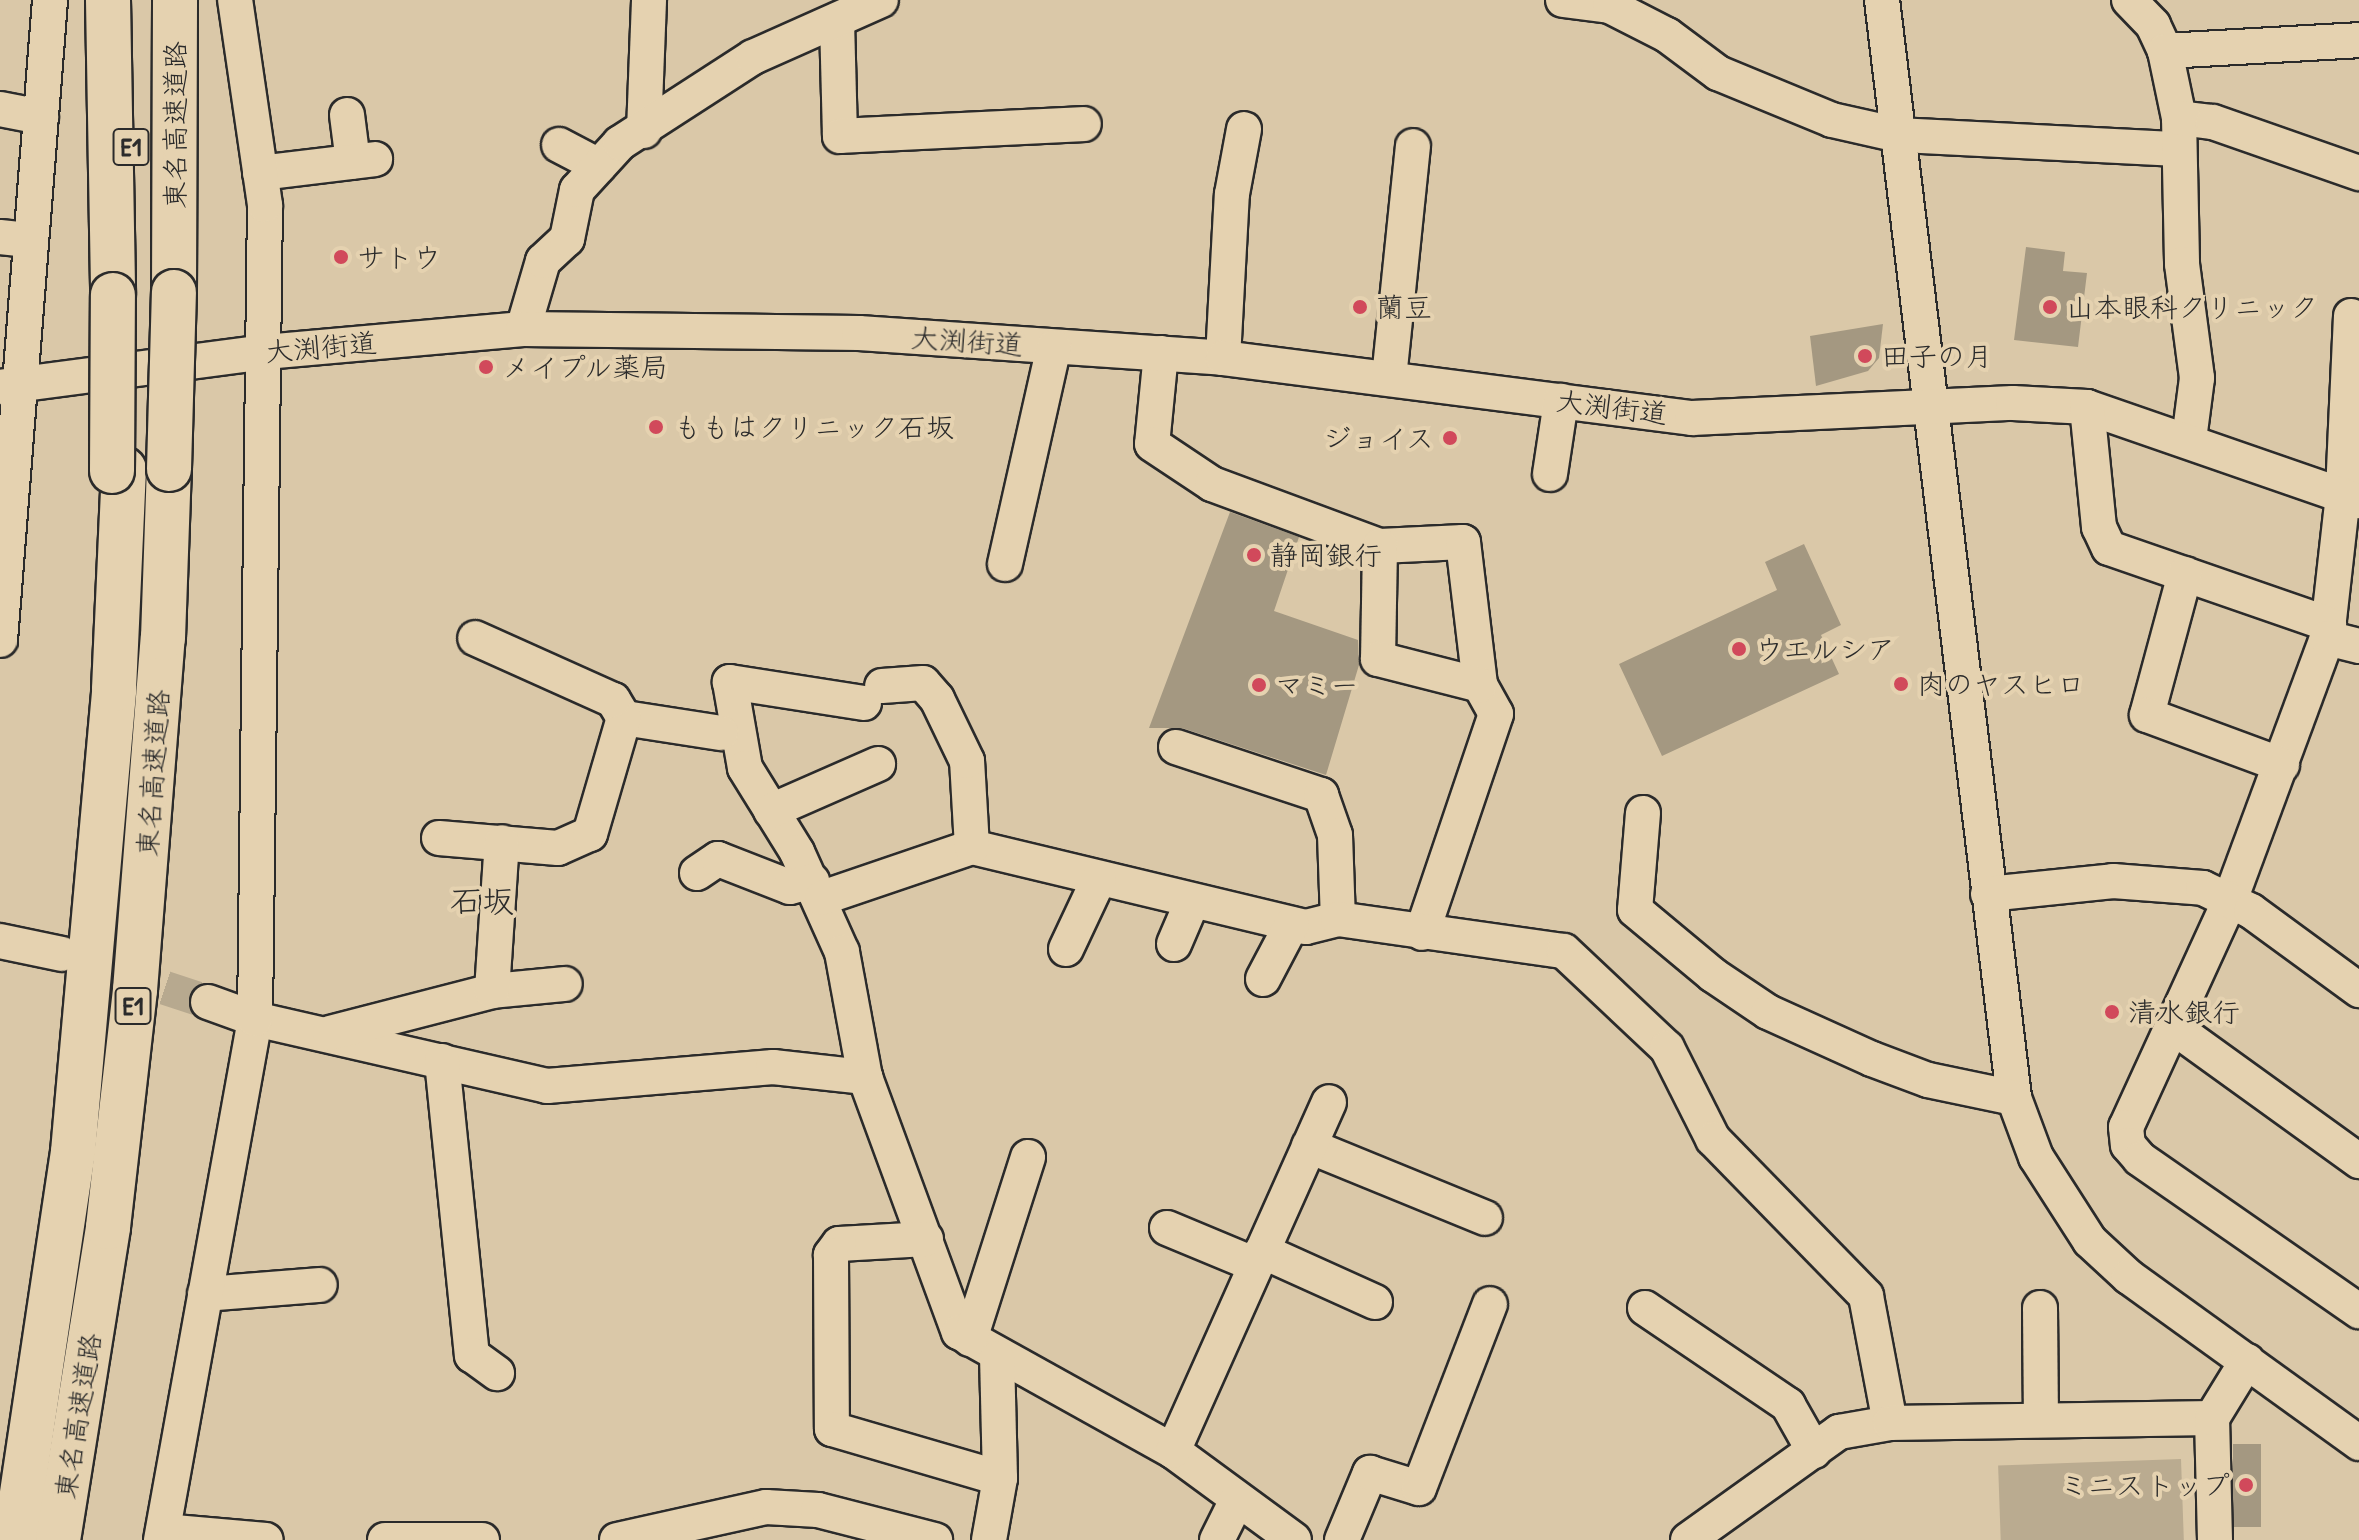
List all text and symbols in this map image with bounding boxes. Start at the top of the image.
street label: 東名高速道路 [158,41,192,209]
road number: E1 [111,125,151,169]
place label: サトウ [357,240,441,274]
marker: サトウ [332,248,350,266]
place label: 蘭豆 [1376,290,1432,324]
place label: 山本眼科クリニック [2066,290,2318,324]
marker: 蘭豆 [1351,298,1369,316]
marker: 山本眼科クリニック [2041,298,2059,316]
street label: 大渕街道 [910,320,1024,362]
street label: 大渕街道 [264,325,378,369]
place label: 田子の月 [1881,339,1993,373]
marker: 田子の月 [1856,347,1874,365]
place label: メイプル薬局 [502,350,670,384]
marker: メイプル薬局 [477,358,495,376]
street label: 大渕街道 [1554,384,1670,430]
place label: ももはクリニック石坂 [674,410,954,444]
marker: ももはクリニック石坂 [645,416,667,438]
place label: ジョイス [1322,421,1434,455]
marker: ジョイス [1441,429,1459,447]
place label: 静岡銀行 [1270,538,1382,572]
marker: 静岡銀行 [1245,546,1263,564]
place label: ウエルシア [1755,632,1895,666]
marker: ウエルシア [1730,640,1748,658]
place label: 肉のヤスヒロ [1917,667,2085,701]
place label: マミー [1275,668,1358,702]
marker: 肉のヤスヒロ [1892,675,1910,693]
marker: マミー [1250,676,1268,694]
street label: 東名高速道路 [130,688,176,858]
district label: 石坂 [450,882,514,920]
road number: E1 [113,984,153,1028]
place label: 清水銀行 [2128,995,2240,1029]
marker: 清水銀行 [2103,1003,2121,1021]
street label: 東名高速道路 [48,1330,108,1502]
place label: ミニストップ [2062,1468,2230,1502]
marker: ミニストップ [2237,1476,2255,1494]

